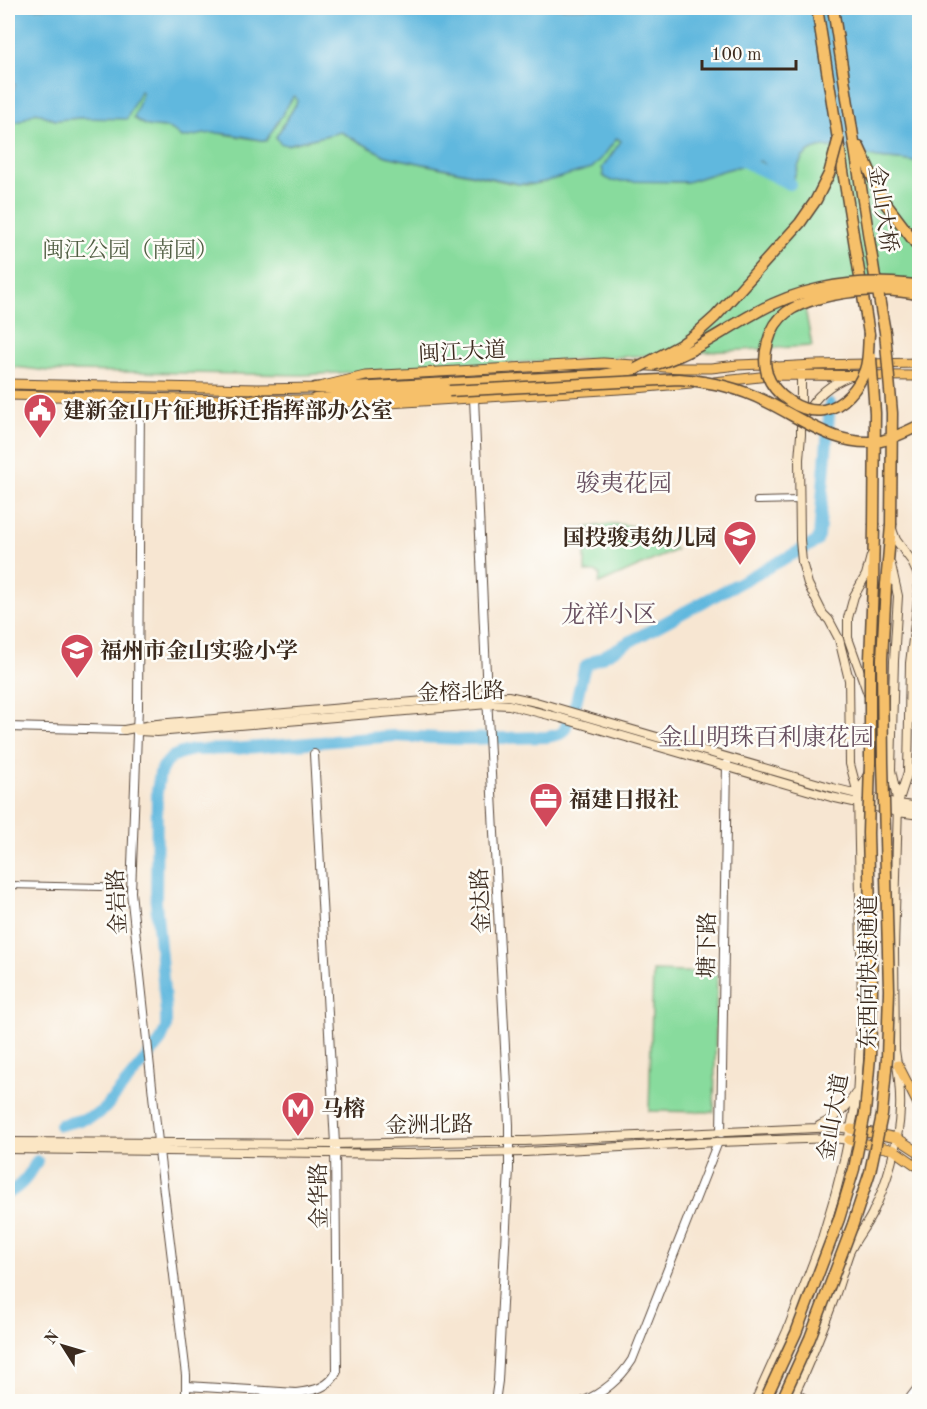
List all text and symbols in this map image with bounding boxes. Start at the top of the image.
scale bar [702,33,796,71]
text: 100 m [711,46,762,64]
street label: 金山大桥 [864,164,902,254]
park label: 闽江公园（南园） [42,238,218,262]
street label: 闽江大道 [417,338,507,366]
public building icon: 建新金山片征地拆迁指挥部办公室 [22,392,58,439]
place label: 建新金山片征地拆迁指挥部办公室 [63,398,393,423]
district label: 骏夷花园 [576,470,672,497]
school or university icon: 国投骏夷幼儿园 [722,519,758,566]
place label: 国投骏夷幼儿园 [563,526,717,550]
district label: 龙祥小区 [561,601,657,628]
school or university icon: 福州市金山实验小学 [59,632,95,679]
place label: 福州市金山实验小学 [100,638,298,663]
street label: 金榕北路 [417,678,505,706]
district label: 金山明珠百利康花园 [658,724,874,751]
office icon: 福建日报社 [528,781,564,828]
place label: 福建日报社 [569,788,679,812]
street label: 金达路 [467,867,495,935]
street label: 金岩路 [103,868,131,936]
street label: 东西向快速通道 [856,895,880,1049]
street label: 塘下路 [694,912,720,978]
street label: 金山大道 [814,1072,852,1163]
metro station icon: 马榕 [280,1090,316,1137]
place label: 马榕 [321,1096,365,1121]
street label: 金洲北路 [385,1112,473,1138]
street label: 金华路 [306,1163,332,1229]
north arrow [33,1316,93,1376]
text: N [43,1328,63,1348]

